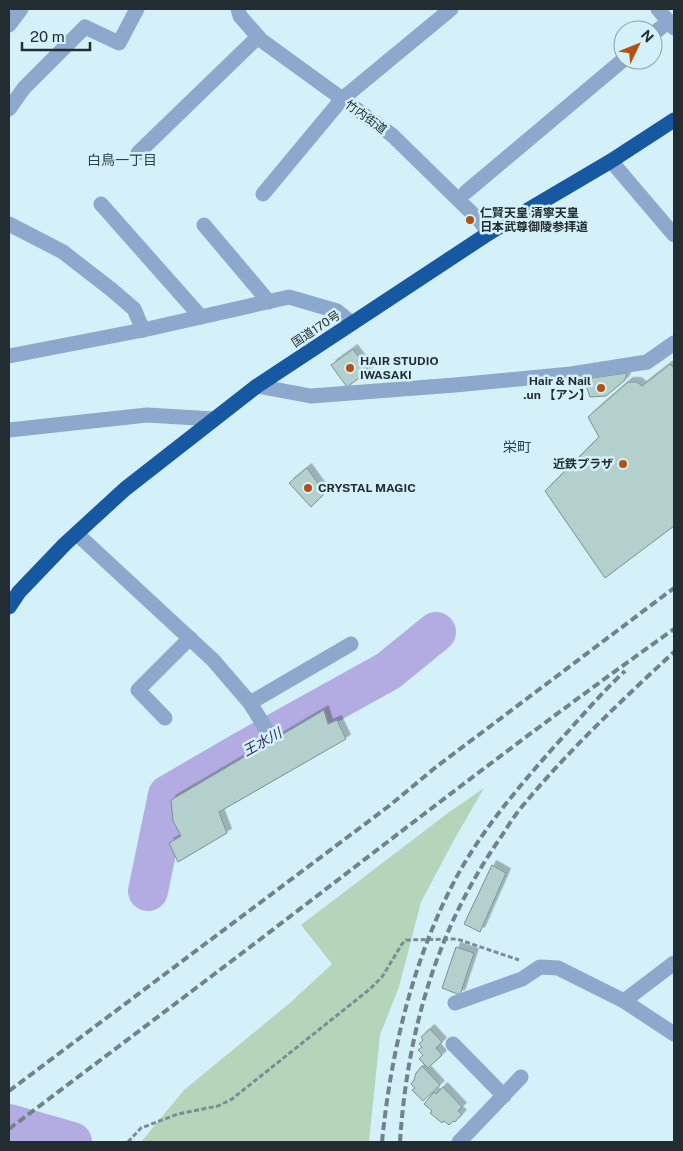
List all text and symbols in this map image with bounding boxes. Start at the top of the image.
scale bar [22,20,90,52]
north arrow [613,20,663,70]
text: N [638,27,657,46]
text: 20 m [30,28,65,45]
street label: 竹内街道 [342,97,390,137]
district label: 白鳥一丁目 [87,152,157,168]
place label: 仁賢天皇 清寧天皇 日本武尊御陵参拝道 [480,206,588,234]
marker: 仁賢天皇 清寧天皇 日本武尊御陵参拝道 [464,214,476,226]
street label: 国道170号 [289,308,343,350]
place label: HAIR STUDIO IWASAKI [360,354,439,382]
marker: HAIR STUDIO IWASAKI [344,362,356,374]
place label: Hair & Nail .un 【アン】 [523,374,591,402]
marker: Hair & Nail .un 【アン】 [595,382,607,394]
district label: 栄町 [503,439,531,455]
place label: 近鉄プラザ [553,457,613,471]
marker: 近鉄プラザ [617,458,629,470]
place label: CRYSTAL MAGIC [318,481,416,495]
marker: CRYSTAL MAGIC [302,482,314,494]
water label: 王水川 [240,724,286,759]

